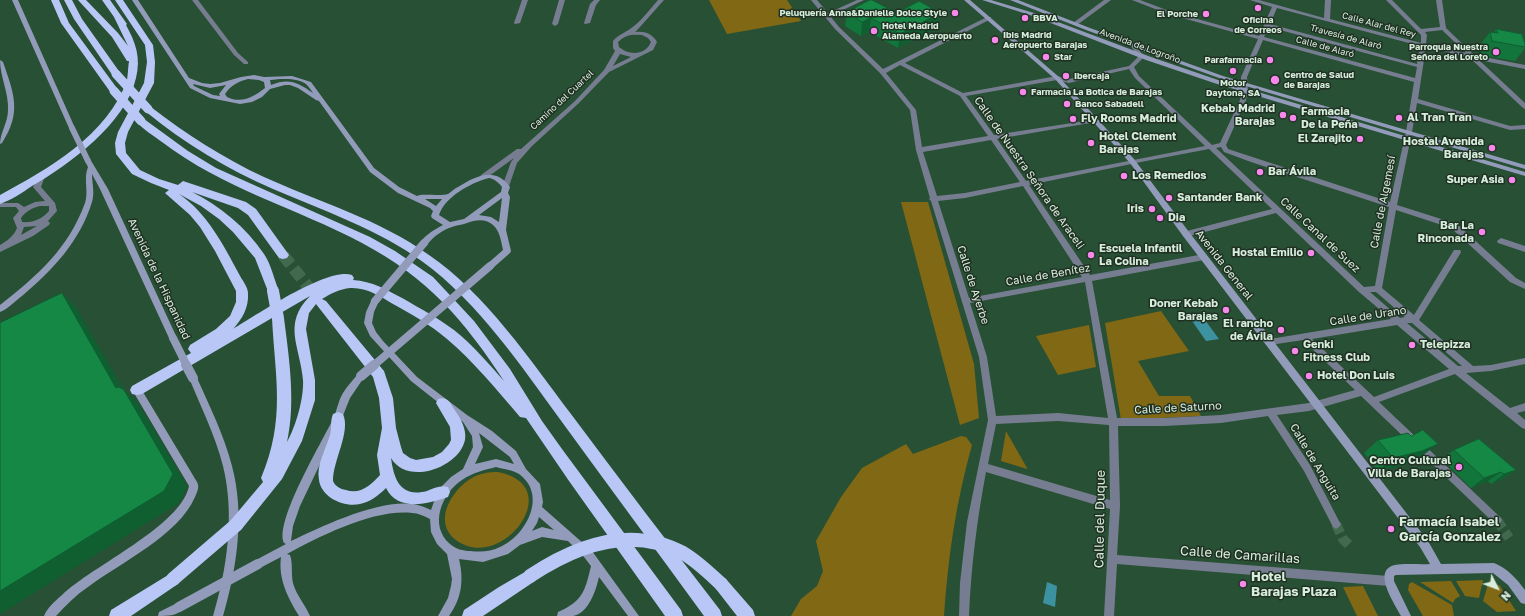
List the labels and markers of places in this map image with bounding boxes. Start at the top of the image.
marker: Oficina de Correos [1253,3,1263,13]
place label: Peluquería Anna&Danielle Dolce Style [780,8,947,18]
marker: Peluquería Anna&Danielle Dolce Style [950,8,960,18]
place label: El Porche [1156,9,1198,19]
marker: El Porche [1201,9,1211,19]
marker: BBVA [1020,13,1030,23]
place label: BBVA [1033,13,1058,23]
place label: Oficina de Correos [1234,15,1282,36]
place label: Hotel Madrid Alameda Aeropuerto [882,21,972,42]
marker: Hotel Madrid Alameda Aeropuerto [869,26,879,36]
place label: Ibis Madrid Aeropuerto Barajas [1003,30,1087,51]
marker: Ibis Madrid Aeropuerto Barajas [990,35,1000,45]
place label: Parroquia Nuestra Señora del Loreto [1409,42,1488,63]
marker: Parroquia Nuestra Señora del Loreto [1491,47,1501,57]
marker: Star [1041,52,1051,62]
place label: Star [1054,52,1072,62]
place label: Parafarmacia [1204,55,1262,65]
marker: Parafarmacia [1265,55,1275,65]
marker: Motor Daytona, SA [1228,66,1238,76]
place label: Centro de Salud de Barajas [1284,70,1354,91]
marker: Ibercaja [1061,71,1071,81]
place label: Ibercaja [1074,71,1109,81]
marker: Centro de Salud de Barajas [1269,74,1281,86]
place label: Motor Daytona, SA [1206,78,1260,99]
marker: Farmacia La Botica de Barajas [1018,87,1028,97]
place label: Farmacia La Botica de Barajas [1031,87,1162,97]
marker: Banco Sabadell [1062,99,1072,109]
place label: Banco Sabadell [1075,99,1144,109]
place label: Kebab Madrid Barajas [1201,102,1275,128]
place label: Farmacia De la Peña [1301,105,1358,131]
marker: Kebab Madrid Barajas [1278,110,1288,120]
place label: Al Tran Tran [1407,111,1472,125]
place label: Fly Rooms Madrid [1081,112,1177,126]
marker: Farmacia De la Peña [1288,113,1298,123]
marker: Al Tran Tran [1394,113,1404,123]
marker: Fly Rooms Madrid [1068,114,1078,124]
place label: Hotel Clement Barajas [1099,130,1176,156]
place label: El Zarajito [1298,132,1352,146]
marker: El Zarajito [1355,134,1365,144]
place label: Hostal Avenida Barajas [1403,135,1484,161]
marker: Hotel Clement Barajas [1086,138,1096,148]
marker: Hostal Avenida Barajas [1487,143,1497,153]
place label: Bar Ávila [1268,165,1316,179]
marker: Bar Ávila [1255,167,1265,177]
place label: Los Remedios [1132,169,1206,183]
marker: Los Remedios [1119,171,1129,181]
place label: Super Asia [1446,173,1504,187]
marker: Super Asia [1507,175,1517,185]
place label: Santander Bank [1177,191,1262,205]
marker: Santander Bank [1164,193,1174,203]
place label: Iris [1127,202,1144,216]
marker: Iris [1147,204,1157,214]
place label: Dia [1168,211,1185,225]
marker: Dia [1155,213,1165,223]
place label: Bar La Rinconada [1418,219,1474,245]
marker: Bar La Rinconada [1477,227,1487,237]
place label: Escuela Infantil La Colina [1099,242,1183,268]
place label: Hostal Emilio [1232,246,1303,260]
marker: Hostal Emilio [1306,248,1316,258]
marker: Escuela Infantil La Colina [1086,250,1096,260]
place label: Doner Kebab Barajas [1149,297,1218,323]
marker: Doner Kebab Barajas [1221,305,1231,315]
place label: El rancho de Ávila [1223,317,1273,343]
marker: El rancho de Ávila [1276,325,1286,335]
place label: Genki Fitness Club [1303,338,1370,364]
place label: Telepizza [1420,338,1470,352]
marker: Telepizza [1407,340,1417,350]
marker: Genki Fitness Club [1290,346,1300,356]
place label: Hotel Don Luis [1317,369,1395,383]
marker: Hotel Don Luis [1304,371,1314,381]
place label: Centro Cultural Villa de Barajas [1367,454,1451,480]
marker: Centro Cultural Villa de Barajas [1454,462,1464,472]
place label: Farmacía Isabel García Gonzalez [1399,514,1501,545]
marker: Farmacía Isabel García Gonzalez [1386,524,1396,534]
place label: Hotel Barajas Plaza [1251,569,1337,600]
marker: Hotel Barajas Plaza [1238,579,1248,589]

